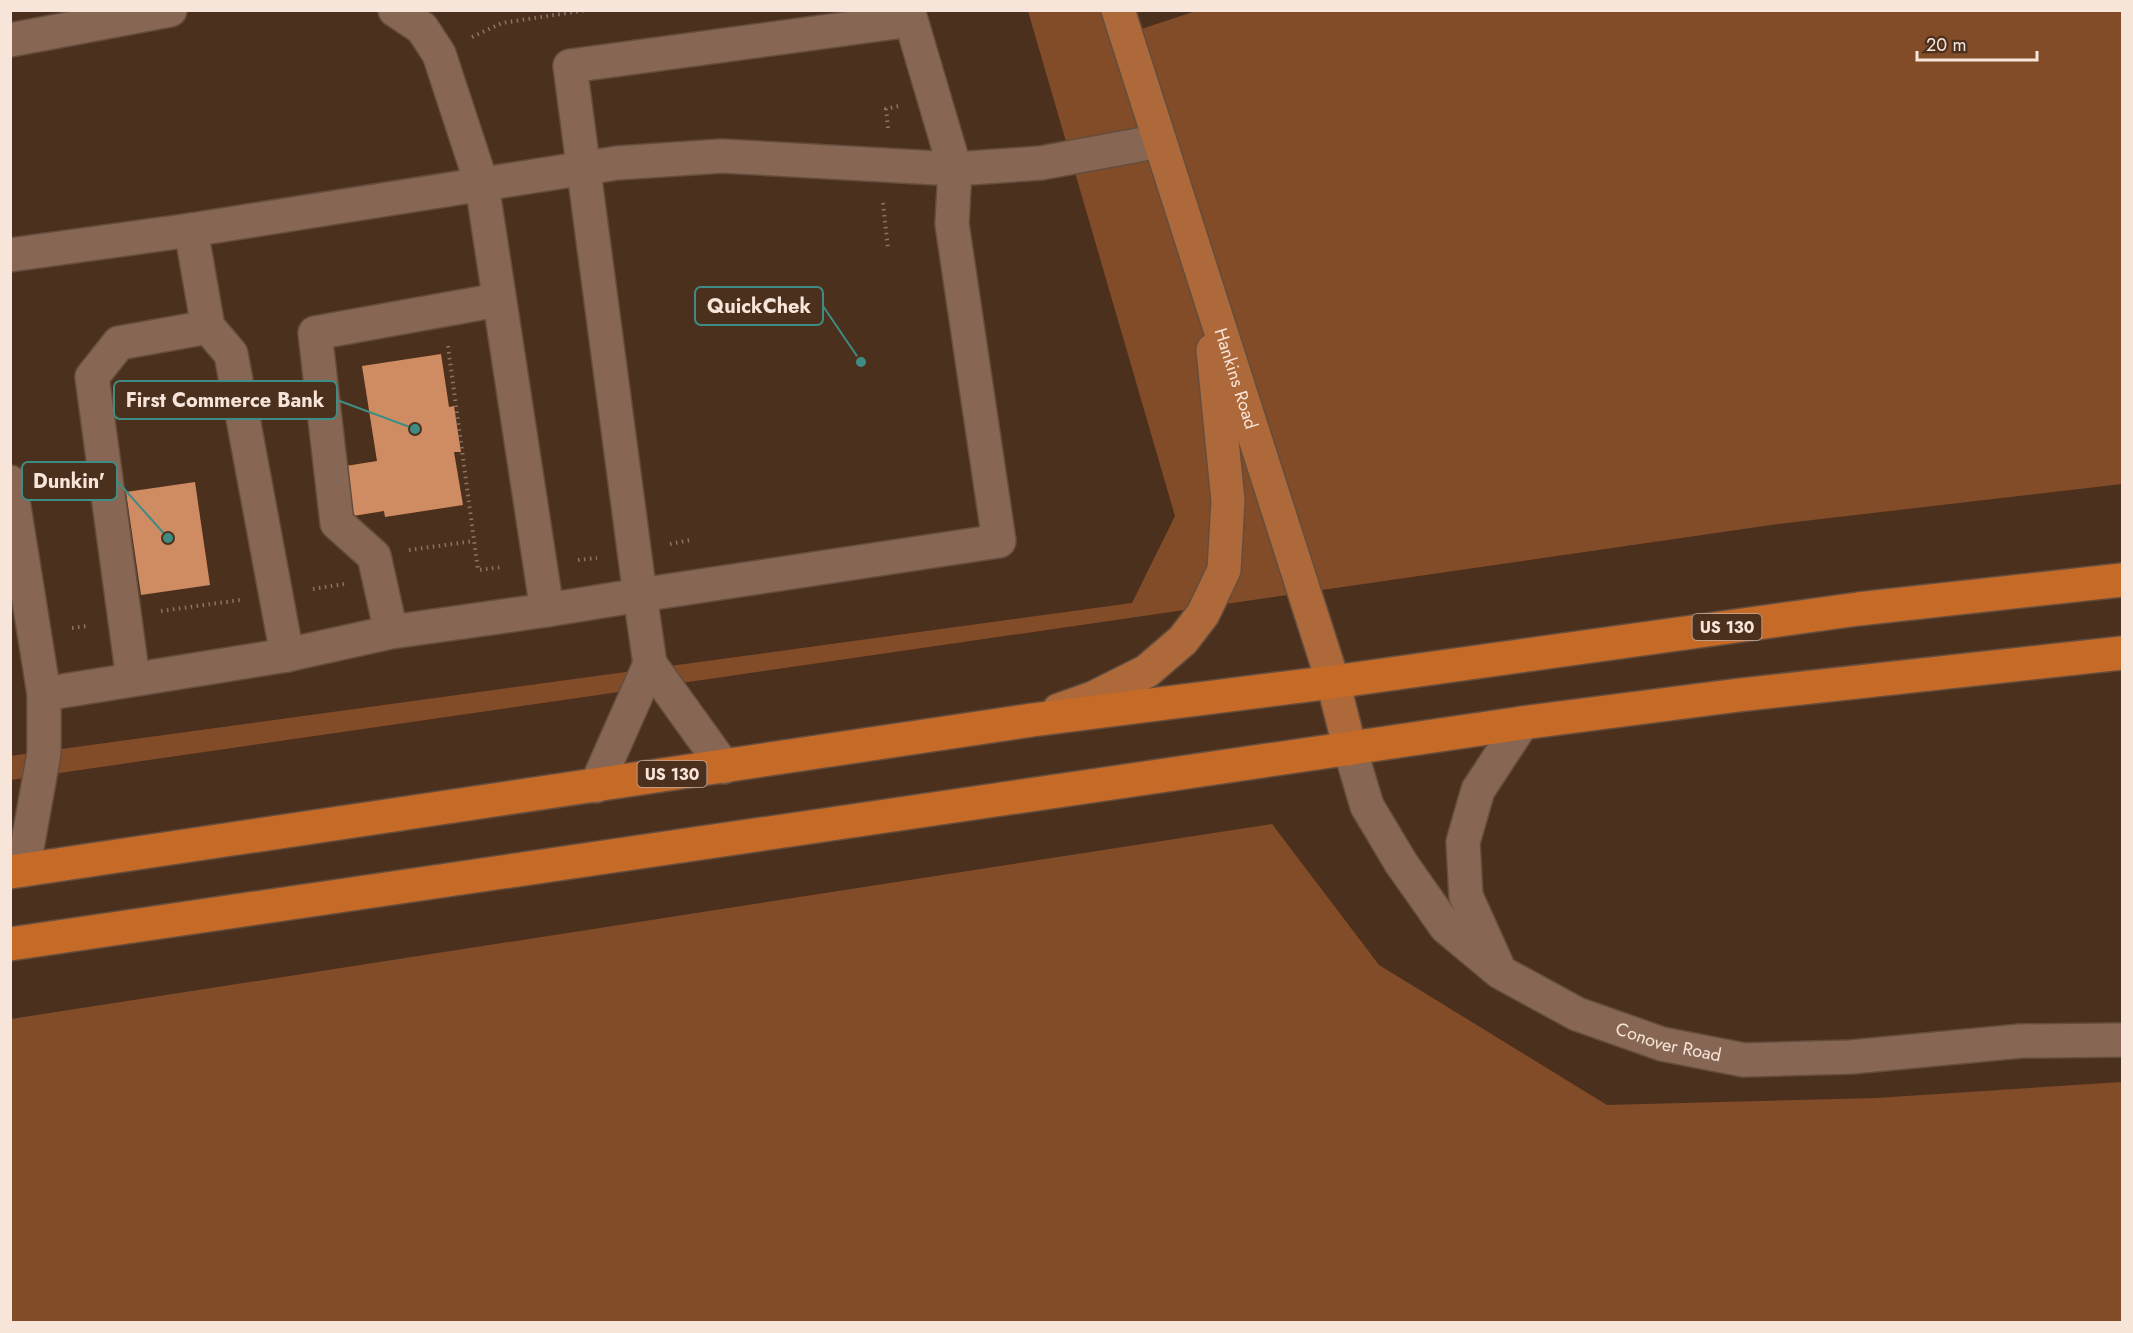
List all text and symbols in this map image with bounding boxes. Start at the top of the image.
scale bar [1917,24,2037,62]
text: 20 m [1926,32,1966,58]
callout: QuickChek [695,287,823,325]
text: QuickChek [707,292,812,321]
street label: Hankins Road [1208,325,1264,432]
callout: First Commerce Bank [114,381,337,419]
text: First Commerce Bank [126,386,325,415]
callout: Dunkin' [22,462,117,500]
text: Dunkin' [33,467,105,496]
road number: US 130 [1692,614,1762,640]
road number: US 130 [638,761,706,787]
street label: Conover Road [1612,1016,1723,1068]

